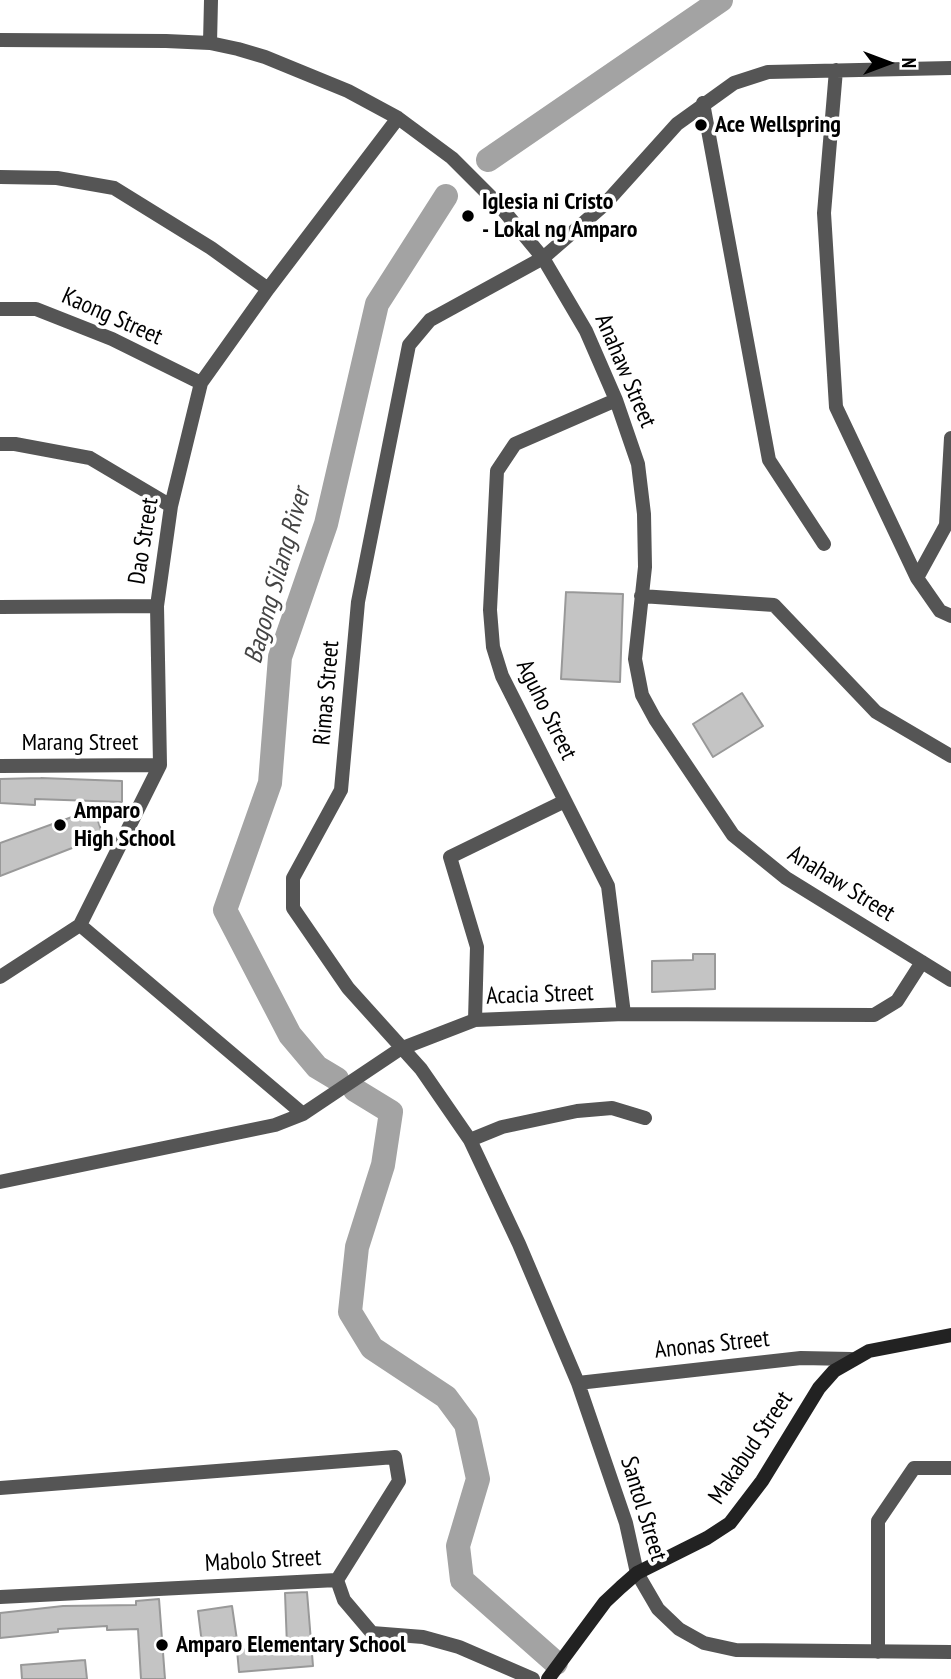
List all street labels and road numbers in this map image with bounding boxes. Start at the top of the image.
street label: Kaong Street [57,282,167,352]
street label: Anahaw Street [588,310,662,432]
street label: Dao Street [123,496,165,586]
street label: Rimas Street [308,640,346,746]
street label: Aguho Street [509,655,583,765]
street label: Marang Street [22,729,138,757]
street label: Anahaw Street [782,840,900,928]
street label: Acacia Street [486,979,594,1011]
street label: Anonas Street [653,1325,771,1365]
street label: Makabud Street [703,1386,799,1510]
street label: Santol Street [614,1453,672,1565]
street label: Mabolo Street [204,1544,322,1578]

